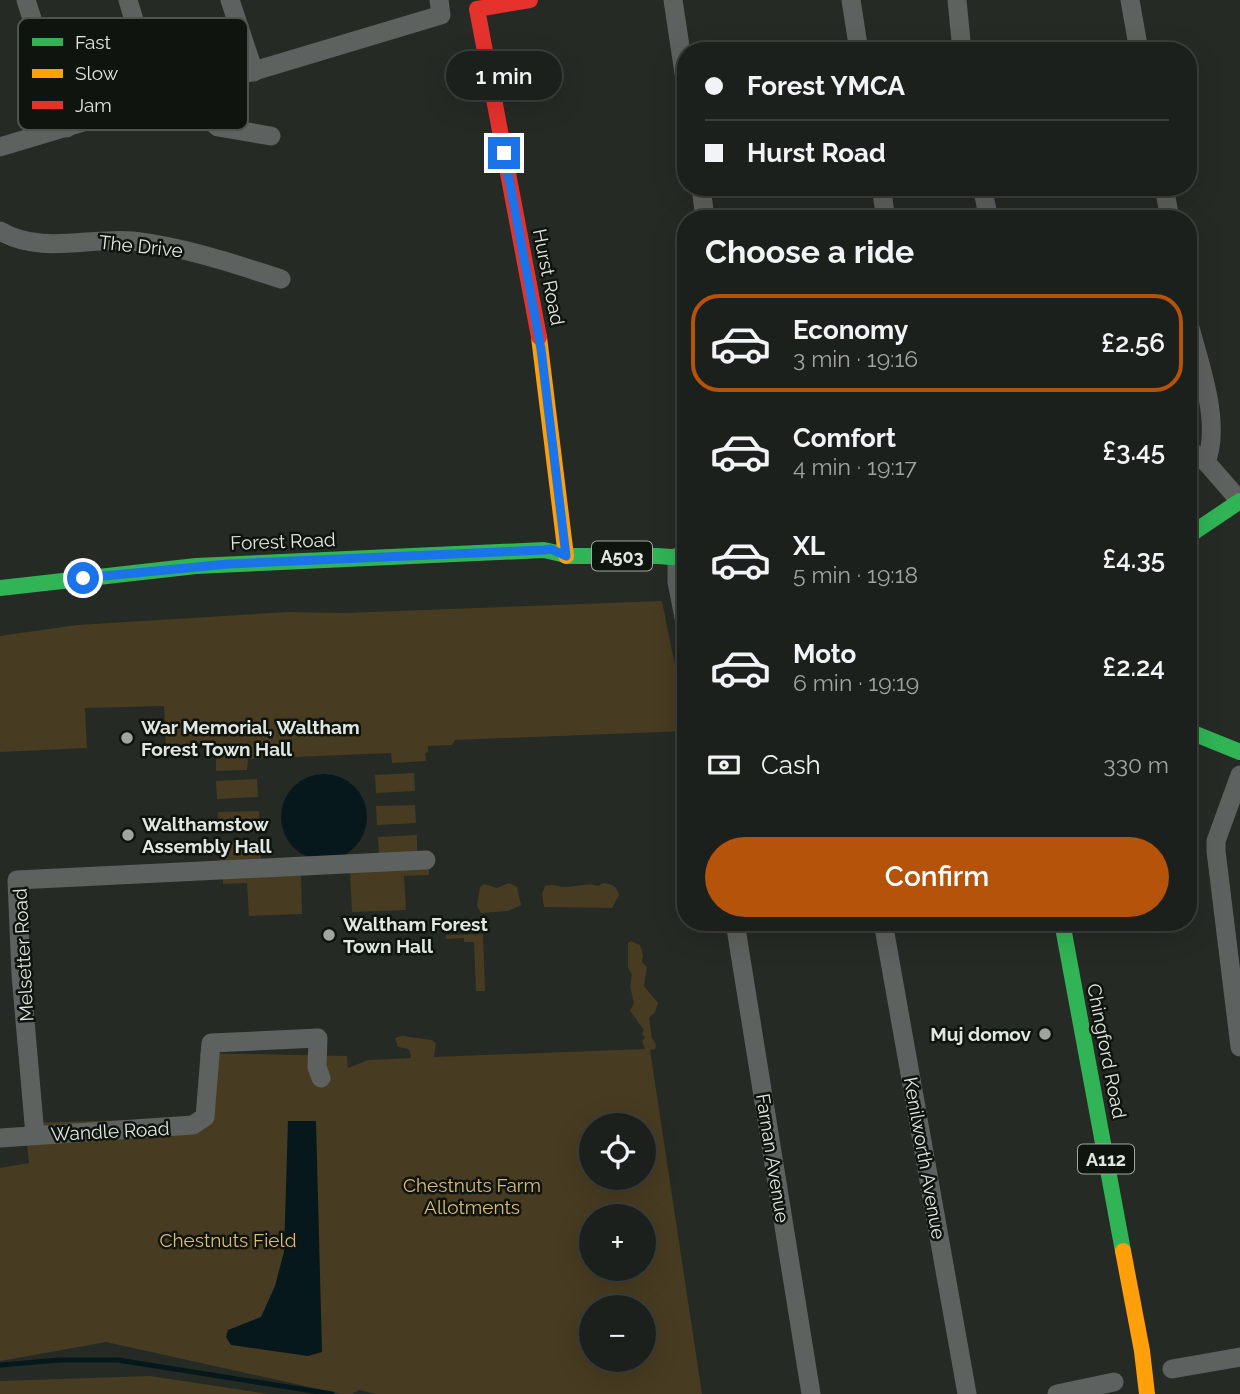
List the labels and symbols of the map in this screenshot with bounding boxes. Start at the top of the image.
legend [18,18,248,130]
text: Fast [75,31,111,53]
callout: 1 min [446,52,562,100]
text: Slow [75,62,119,84]
text: Jam [75,94,112,116]
route end [488,137,520,169]
street label: Hurst Road [529,227,569,327]
street label: The Drive [98,231,184,261]
street label: Forest Road [230,528,336,554]
road number: A503 [592,542,652,570]
route start [67,562,99,594]
place label: War Memorial, Waltham Forest Town Hall [141,716,360,760]
marker: War Memorial, Waltham Forest Town Hall [119,730,135,746]
place label: Walthamstow Assembly Hall [142,813,273,857]
marker: Walthamstow Assembly Hall [120,827,136,843]
street label: Melsetter Road [9,888,37,1022]
place label: Waltham Forest Town Hall [343,913,488,957]
marker: Waltham Forest Town Hall [321,927,337,943]
street label: Chingford Road [1083,982,1131,1120]
place label: Muj domov [930,1023,1032,1045]
marker: Muj domov [1037,1026,1053,1042]
street label: Kenilworth Avenue [900,1075,950,1241]
street label: Farnan Avenue [752,1092,794,1224]
street label: Wandle Road [50,1117,170,1145]
road number: A112 [1078,1144,1134,1174]
park label: Chestnuts Farm Allotments [403,1174,541,1218]
park label: Chestnuts Field [159,1229,297,1251]

